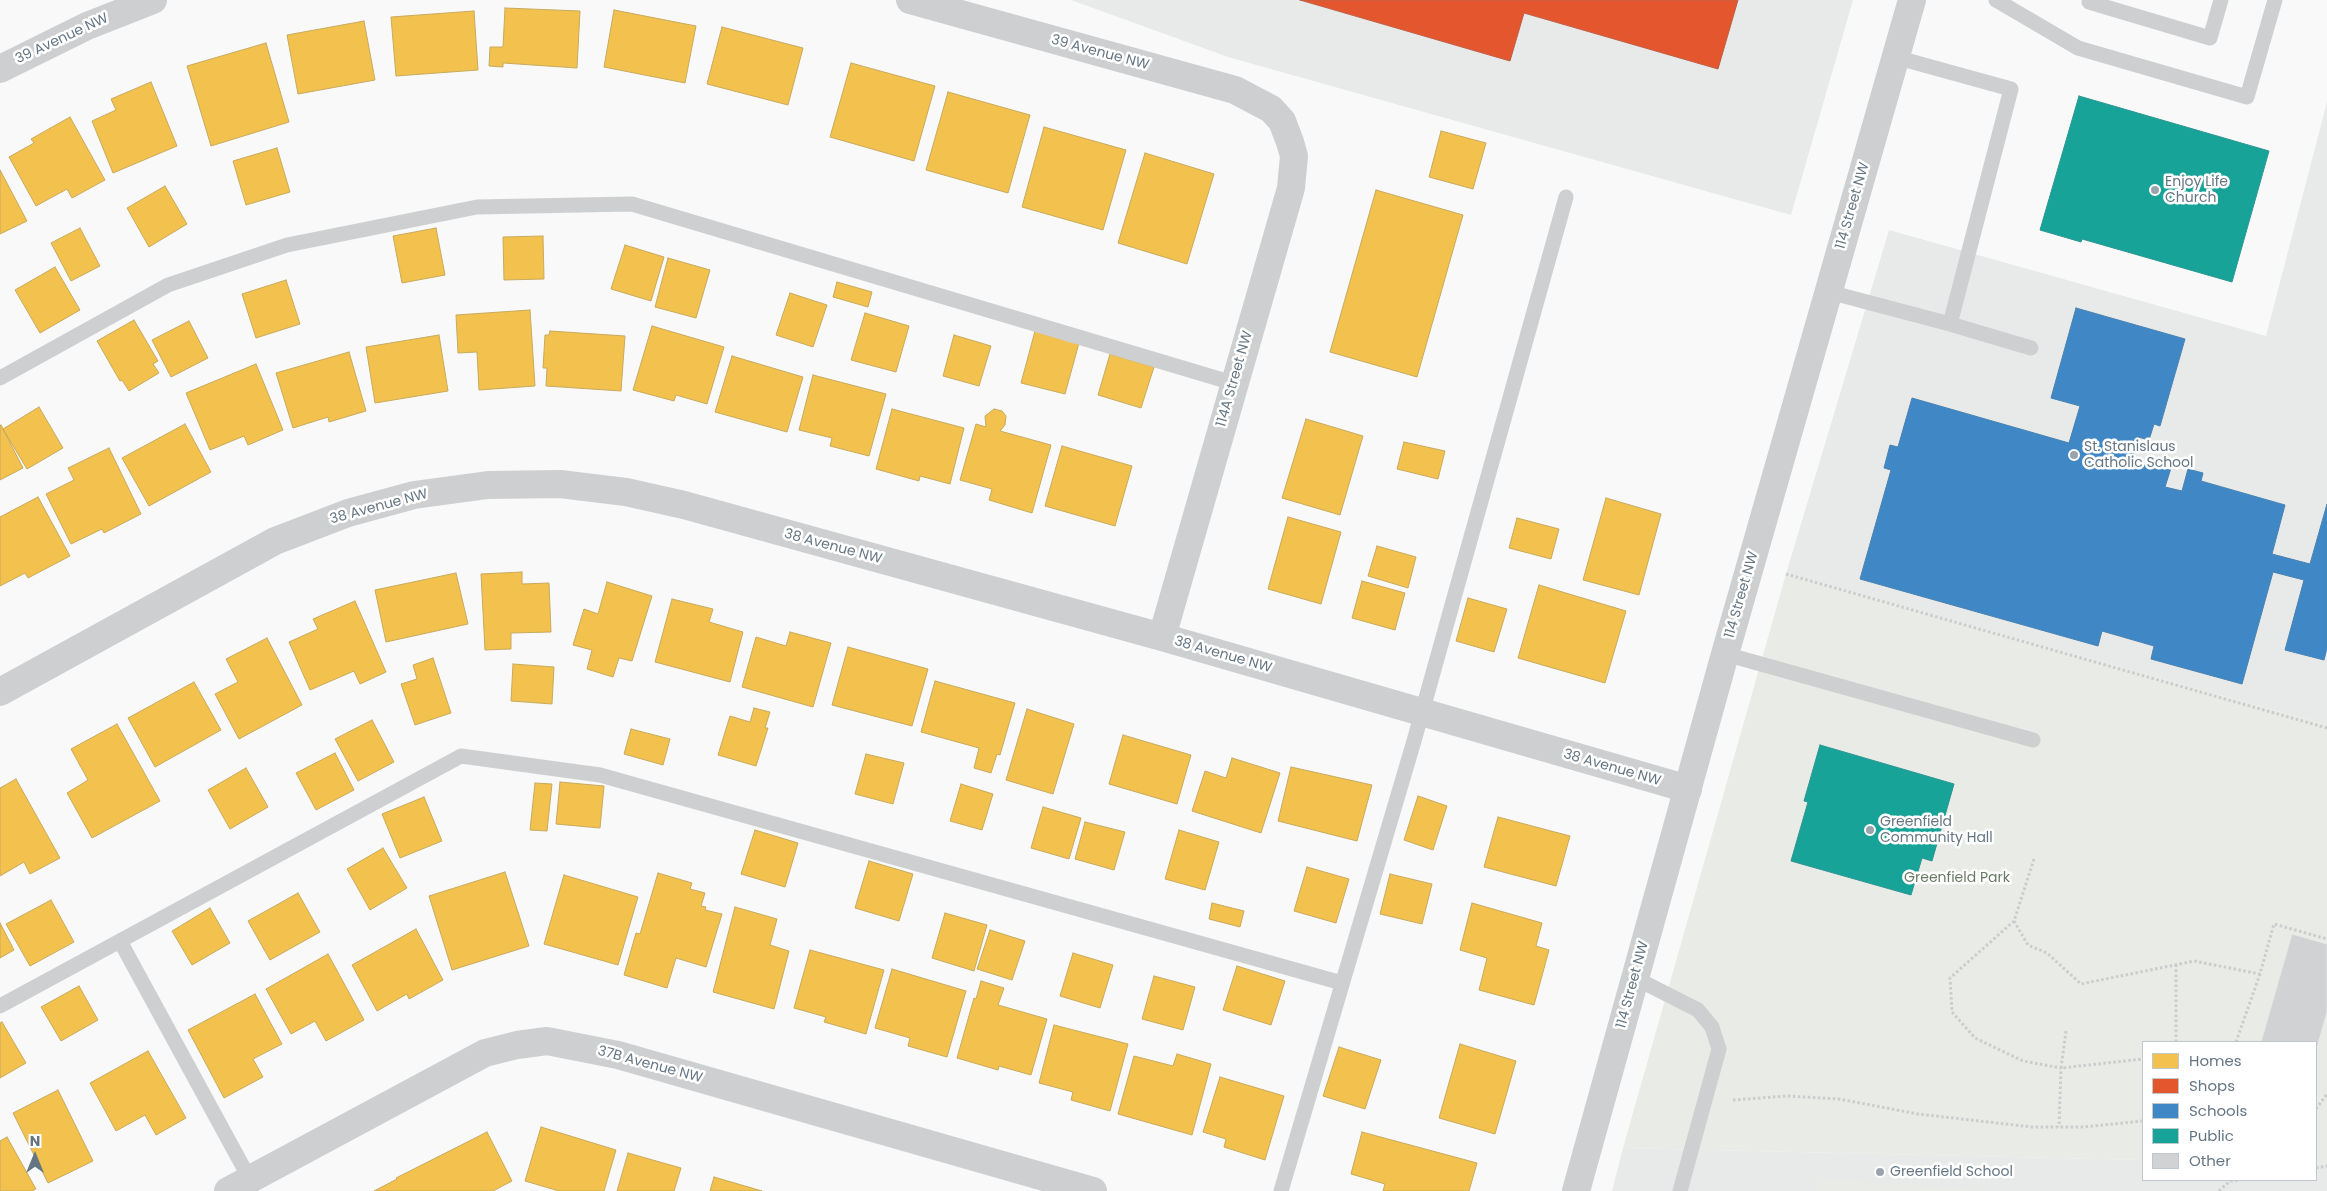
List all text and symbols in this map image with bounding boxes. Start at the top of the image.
street label: 39 Avenue NW [13,10,111,68]
street label: 39 Avenue NW [1049,32,1151,74]
street label: 114 Street NW [1833,161,1873,251]
place label: Enjoy Life Church [2165,174,2228,206]
marker: Enjoy Life Church [2149,184,2161,196]
street label: 114A Street NW [1213,329,1257,429]
place label: St. Stanislaus Catholic School [2084,439,2193,472]
marker: St. Stanislaus Catholic School [2068,449,2080,461]
street label: 38 Avenue NW [328,486,430,528]
street label: 38 Avenue NW [782,526,884,568]
street label: 114 Street NW [1722,550,1762,640]
street label: 38 Avenue NW [1172,633,1274,677]
street label: 38 Avenue NW [1561,746,1663,790]
place label: Greenfield Community Hall [1880,814,1993,846]
marker: Greenfield Community Hall [1864,824,1876,836]
park label: Greenfield Park [1904,870,2010,886]
street label: 114 Street NW [1613,939,1653,1031]
legend [2142,1041,2317,1181]
street label: 37B Avenue NW [596,1043,704,1087]
text: Homes [2189,1050,2242,1071]
text: Shops [2189,1075,2235,1096]
text: Schools [2189,1100,2247,1121]
text: Public [2189,1125,2234,1146]
north arrow [10,1131,60,1181]
text: N [30,1131,40,1151]
text: Other [2189,1150,2231,1171]
place label: Greenfield School [1890,1164,2013,1180]
marker: Greenfield School [1874,1166,1886,1178]

